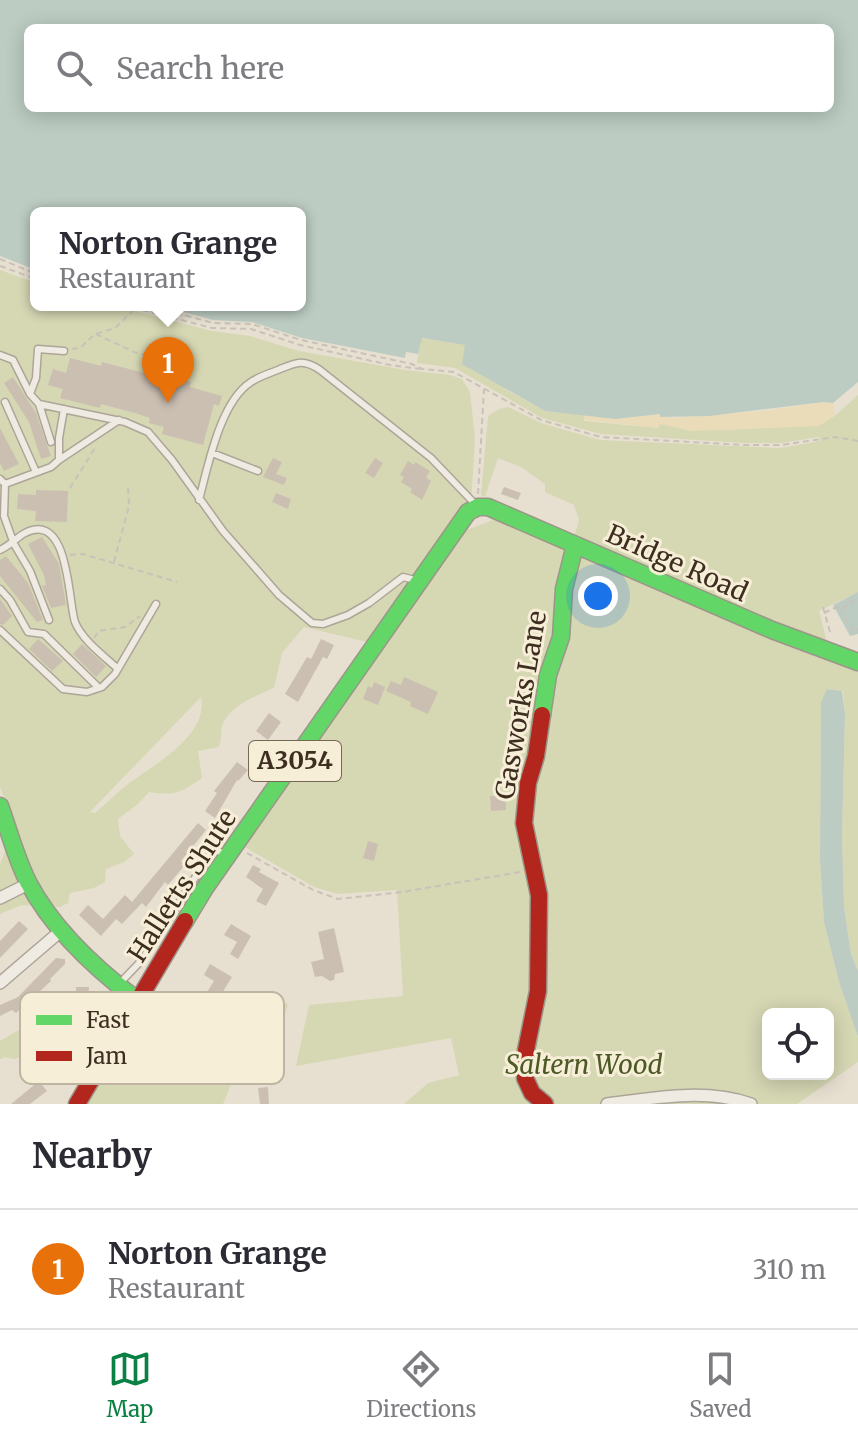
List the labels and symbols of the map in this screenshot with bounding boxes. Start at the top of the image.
pin: 1 [142,337,194,403]
street label: Bridge Road [601,517,753,609]
your location [578,576,618,616]
street label: Gasworks Lane [488,608,553,802]
road number: A3054 [249,741,341,781]
street label: Halletts Shute [120,803,243,968]
legend [20,992,284,1084]
text: Fast [86,1006,130,1034]
text: Jam [85,1042,127,1070]
park label: Saltern Wood [505,1048,663,1081]

